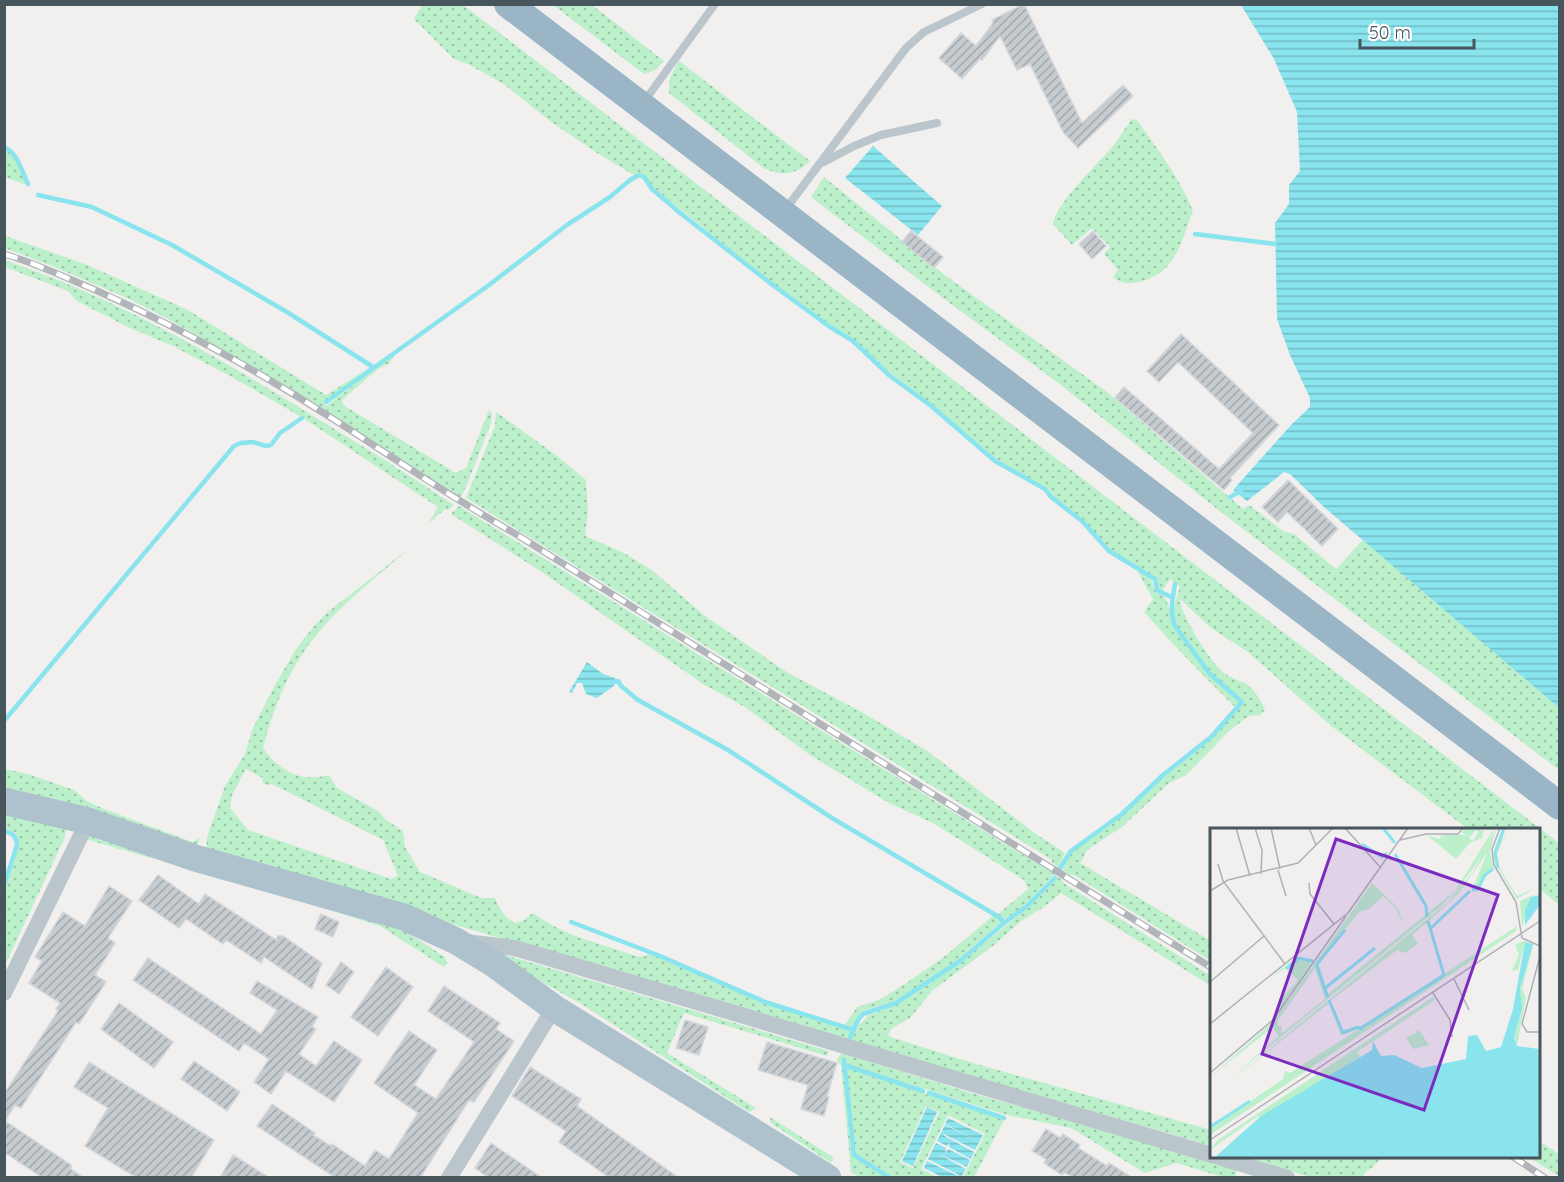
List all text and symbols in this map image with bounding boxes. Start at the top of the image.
scale bar [1360,12,1474,50]
text: 50 m [1369,21,1411,44]
inset map [1210,828,1540,1158]

